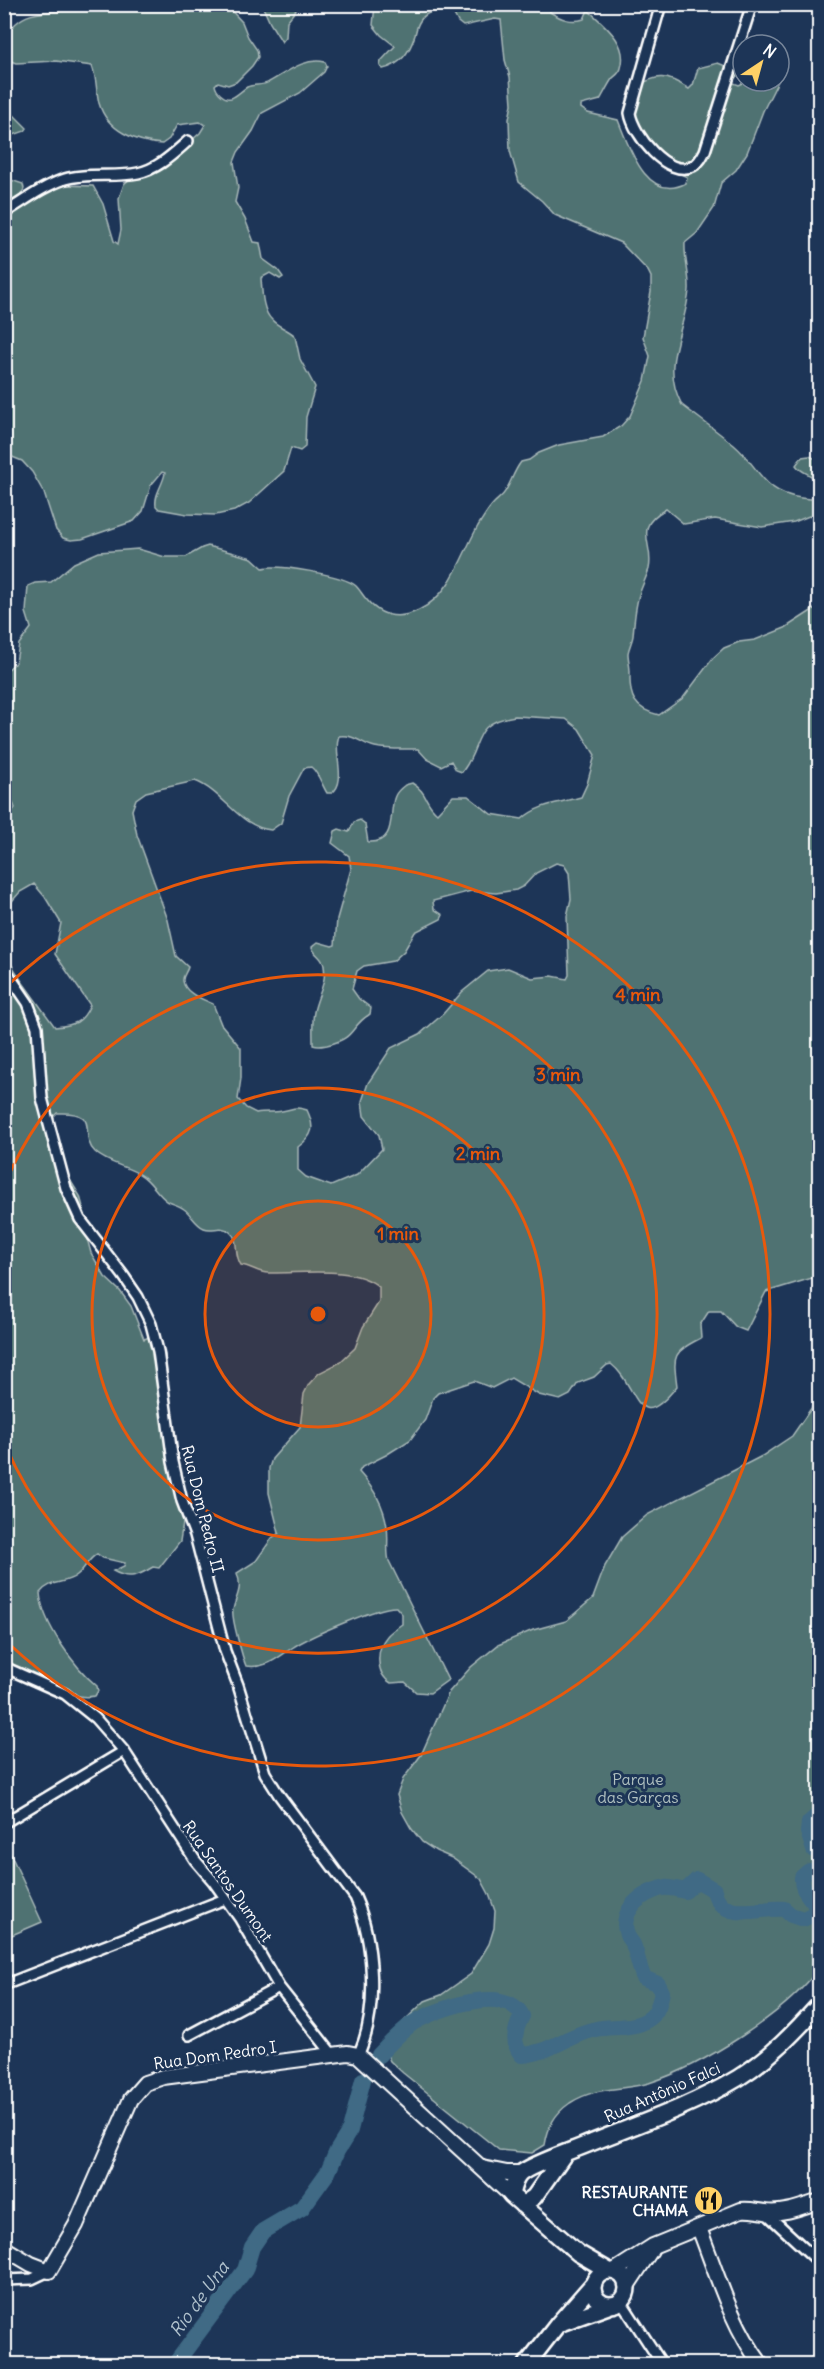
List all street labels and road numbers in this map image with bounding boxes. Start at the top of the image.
street label: Rua Dom Pedro II [177,1443,229,1575]
street label: Rua Santos Dumont [179,1817,278,1946]
street label: Rua Dom Pedro I [152,2036,278,2074]
street label: Rua Antônio Falci [601,2058,723,2126]

